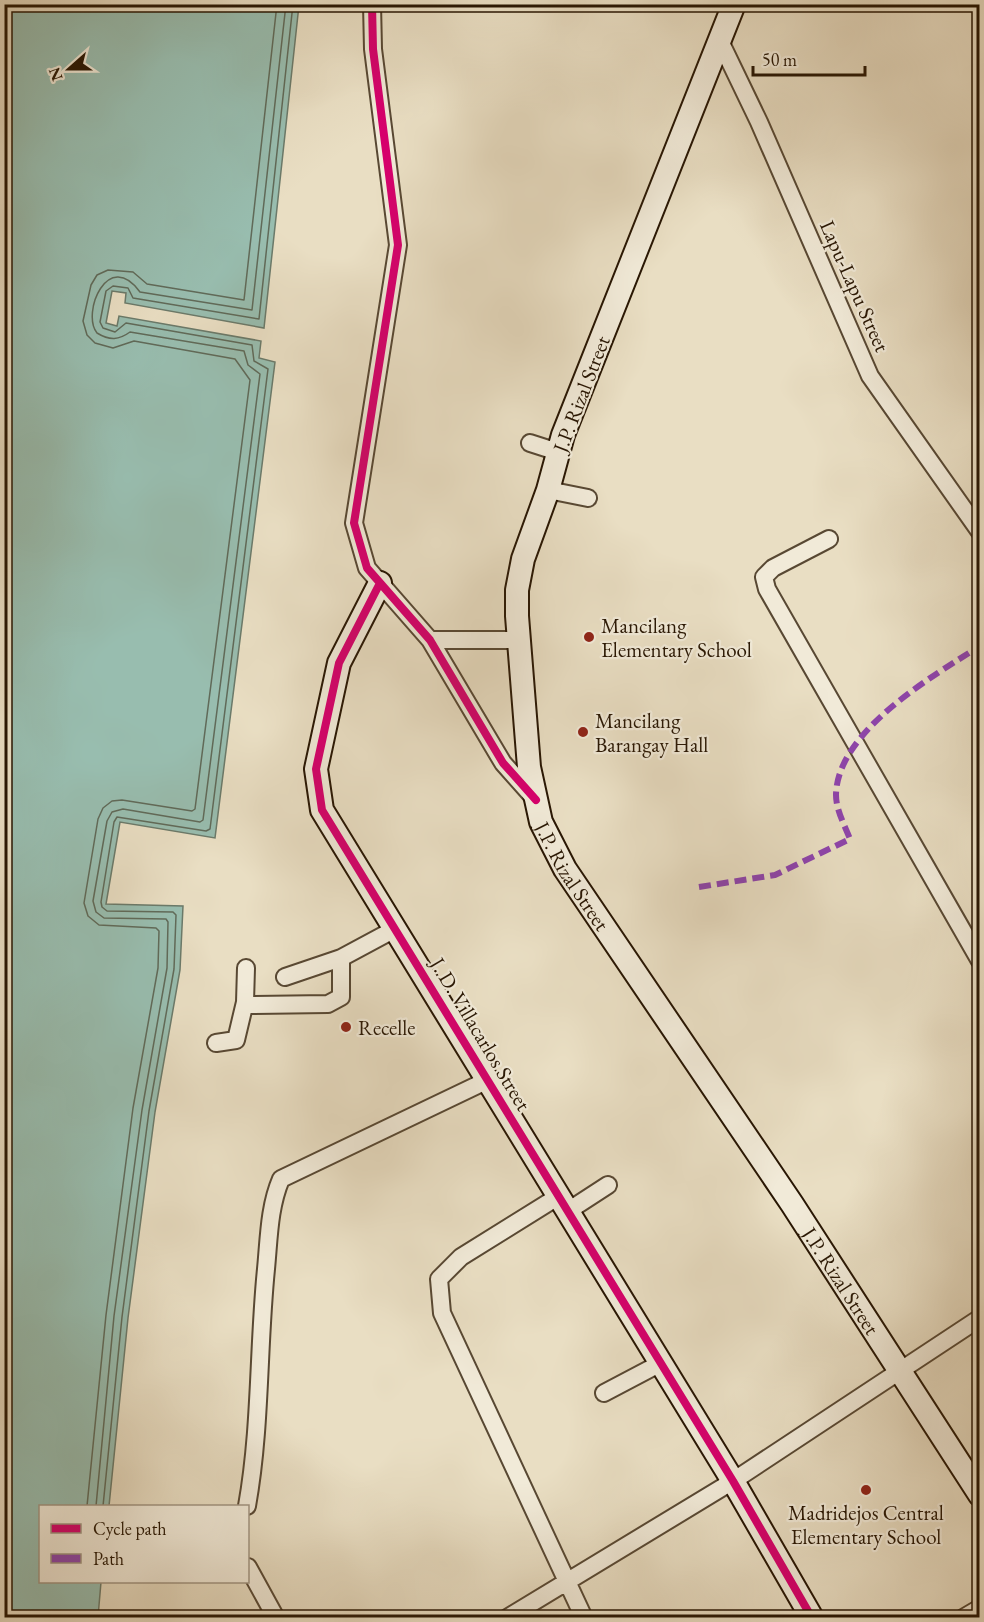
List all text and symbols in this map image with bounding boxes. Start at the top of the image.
north arrow [39,39,99,99]
scale bar [753,39,866,77]
text: 50 m [762,48,797,71]
text: N [43,64,68,84]
street label: Lapu-Lapu Street [814,216,896,356]
street label: J.P. Rizal Street [546,331,616,458]
place label: Mancilang Elementary School [601,612,752,663]
marker: Mancilang Elementary School [582,630,596,644]
place label: Mancilang Barangay Hall [595,707,708,758]
marker: Mancilang Barangay Hall [576,725,590,739]
street label: J.P. Rizal Street [529,815,616,936]
street label: J. D. Villacarlos Street [424,951,538,1116]
place label: Recelle [358,1014,416,1041]
marker: Recelle [339,1020,353,1034]
street label: J.P. Rizal Street [796,1220,886,1340]
marker: Madridejos Central Elementary School [859,1483,873,1497]
place label: Madridejos Central Elementary School [788,1499,944,1550]
legend [39,1505,249,1583]
text: Cycle path [93,1517,167,1540]
text: Path [93,1547,124,1570]

